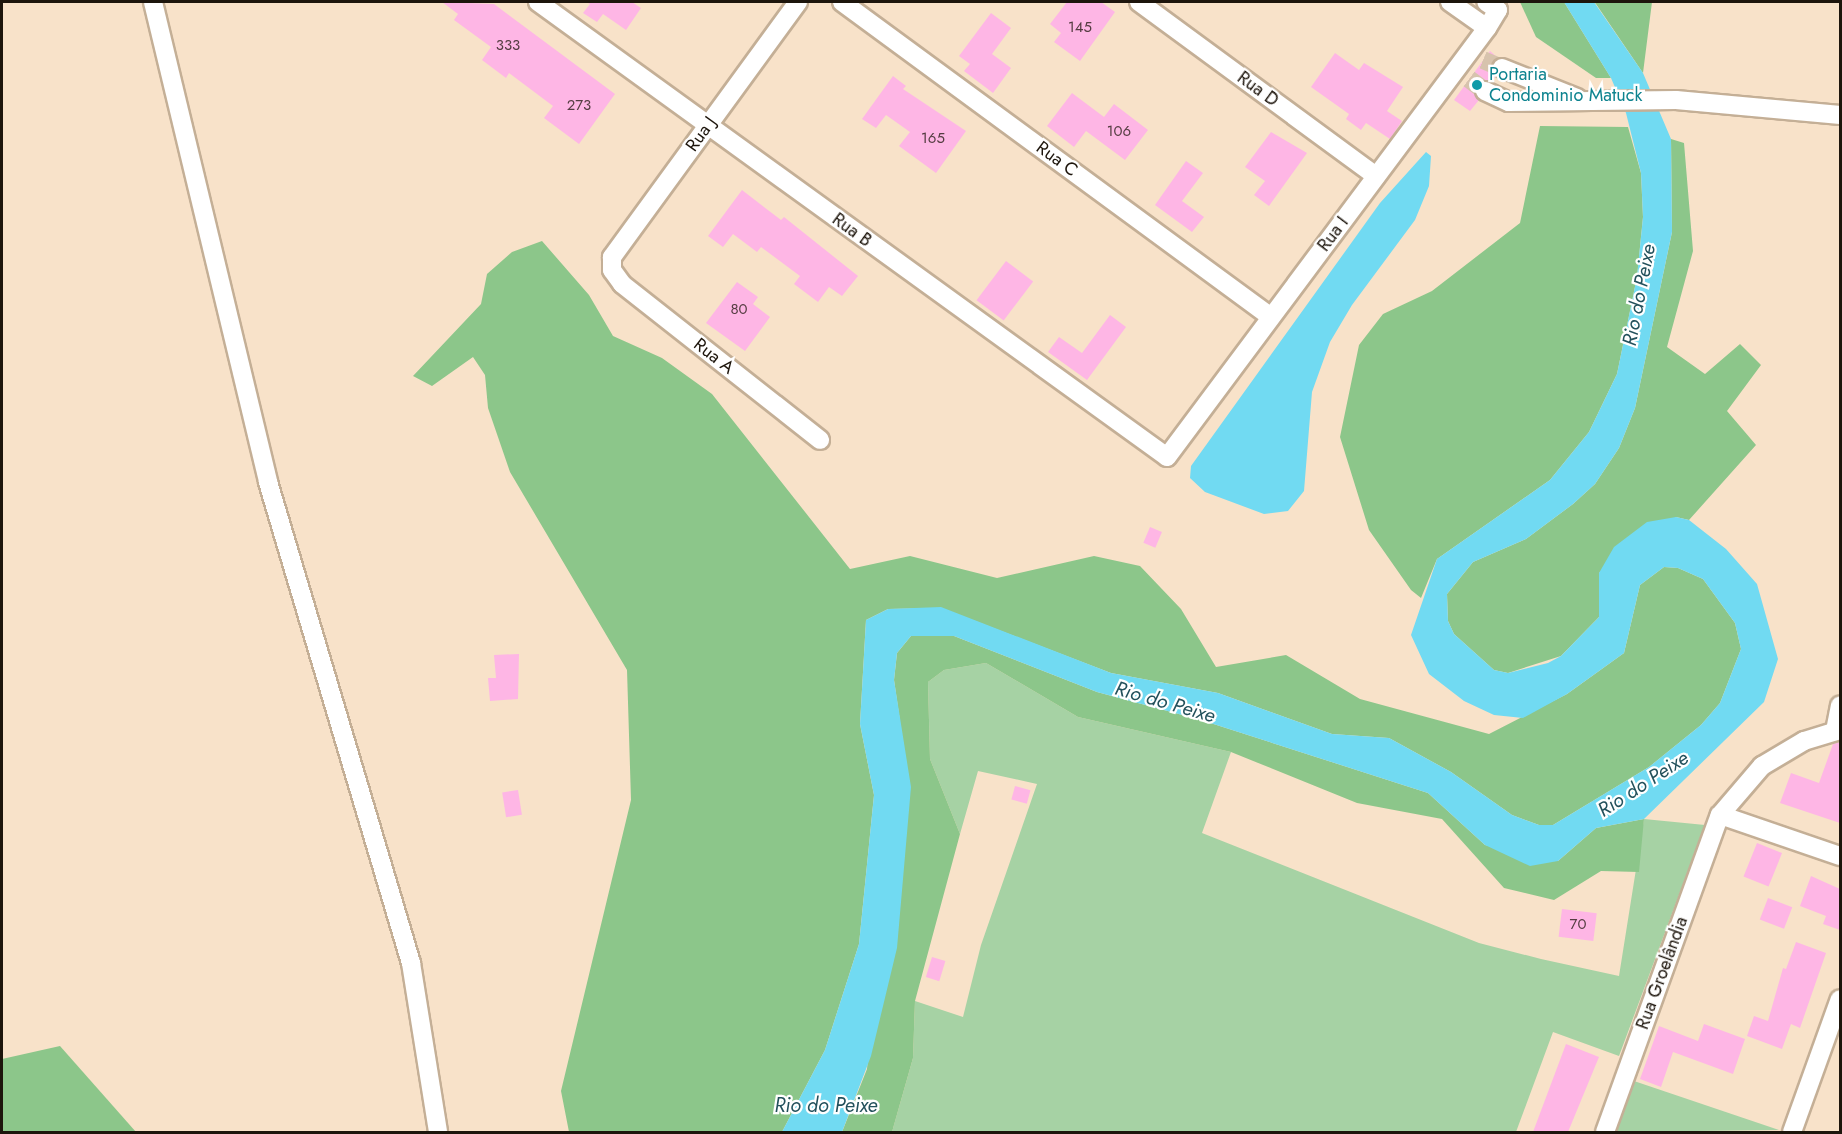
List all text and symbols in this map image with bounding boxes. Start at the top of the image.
house number: 145 [1068,19,1092,37]
house number: 333 [496,37,520,55]
place label: Portaria Condominio Matuck [1489,64,1642,106]
street label: Rua D [1233,67,1283,111]
marker: Portaria Condominio Matuck [1470,78,1484,92]
house number: 273 [567,97,591,115]
street label: Rua J [681,112,721,156]
house number: 106 [1107,123,1131,141]
house number: 165 [921,130,945,148]
street label: Rua C [1032,137,1082,181]
street label: Rua B [828,208,876,252]
street label: Rua I [1313,212,1353,256]
water label: Rio do Peixe [1617,242,1661,348]
house number: 80 [730,301,748,319]
street label: Rua A [689,333,739,379]
water label: Rio do Peixe [1112,676,1218,728]
water label: Rio do Peixe [1593,746,1693,822]
street label: Rua Groelândia [1632,914,1692,1032]
house number: 70 [1570,916,1586,934]
water label: Rio do Peixe [774,1093,878,1117]

